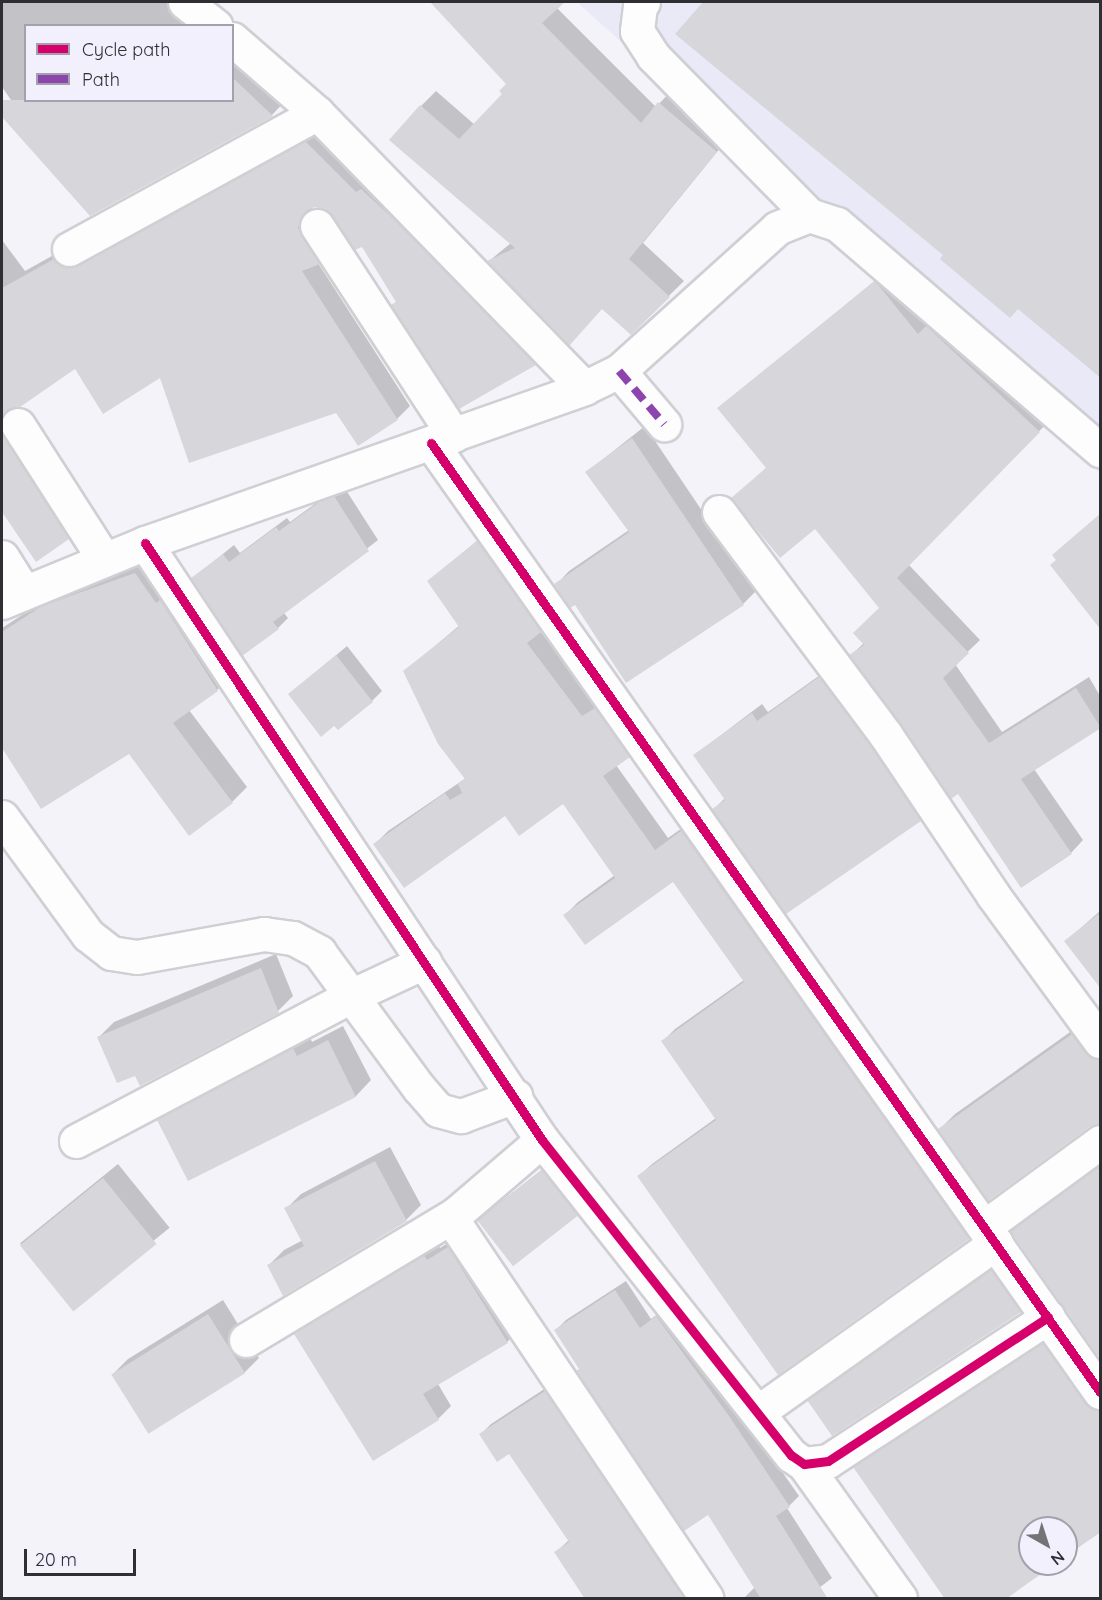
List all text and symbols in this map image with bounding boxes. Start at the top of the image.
legend [24,24,234,102]
text: Cycle path [82,38,170,61]
text: Path [82,68,120,91]
north arrow [1018,1516,1078,1576]
scale bar [27,1537,140,1575]
text: N [1047,1547,1069,1570]
text: 20 m [35,1548,77,1571]

